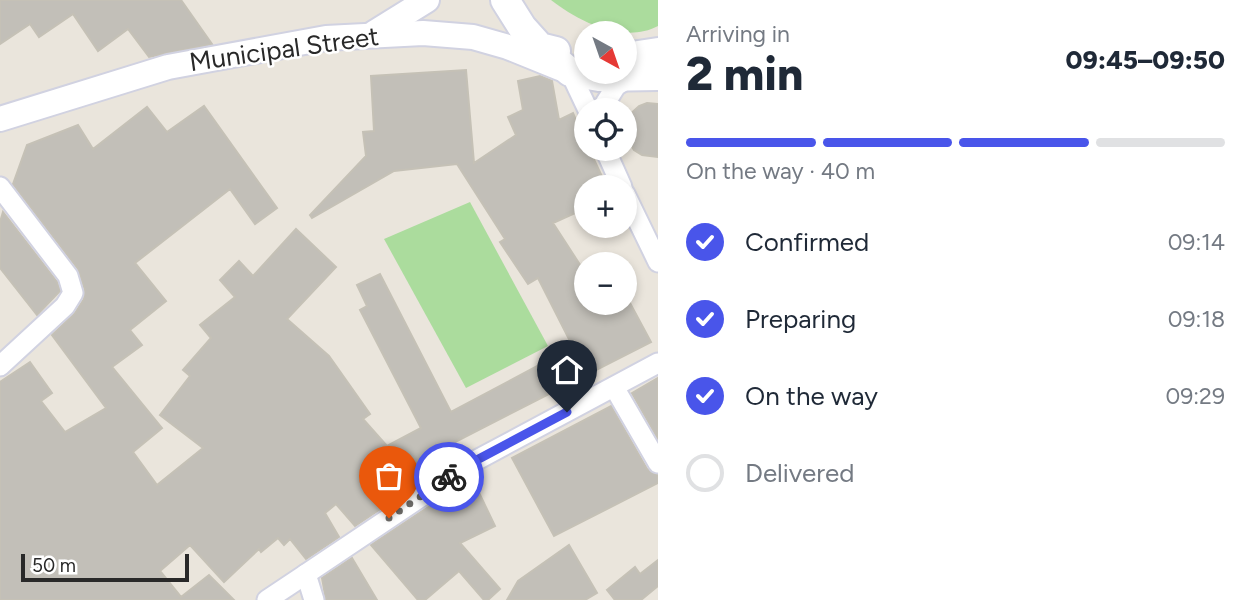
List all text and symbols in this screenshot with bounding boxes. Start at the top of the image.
street label: Municipal Street [187,20,381,78]
text: Arriving in [686,20,790,48]
north arrow [574,21,637,84]
map controls [574,21,637,315]
text: 09:45–09:50 [1066,44,1225,76]
text: 2 min [686,46,803,102]
button: locate [574,98,637,161]
text: On the way · 40 m [686,157,875,185]
button: + [574,175,637,238]
icon: check [686,223,724,261]
text: Confirmed [745,226,869,258]
text: 09:14 [1168,228,1225,256]
button: − [574,252,637,315]
icon: check [686,300,724,338]
text: Preparing [745,303,856,335]
text: 09:18 [1168,305,1225,333]
pin [537,340,597,412]
icon: home [548,351,586,389]
icon: check [686,377,724,415]
text: On the way [745,380,878,412]
text: 09:29 [1166,382,1225,410]
courier [414,442,484,512]
pin [359,446,419,518]
icon: bag [370,457,408,495]
text: Delivered [745,457,854,489]
icon: bike [430,458,468,496]
scale bar [21,551,189,583]
text: 50 m [32,554,76,577]

